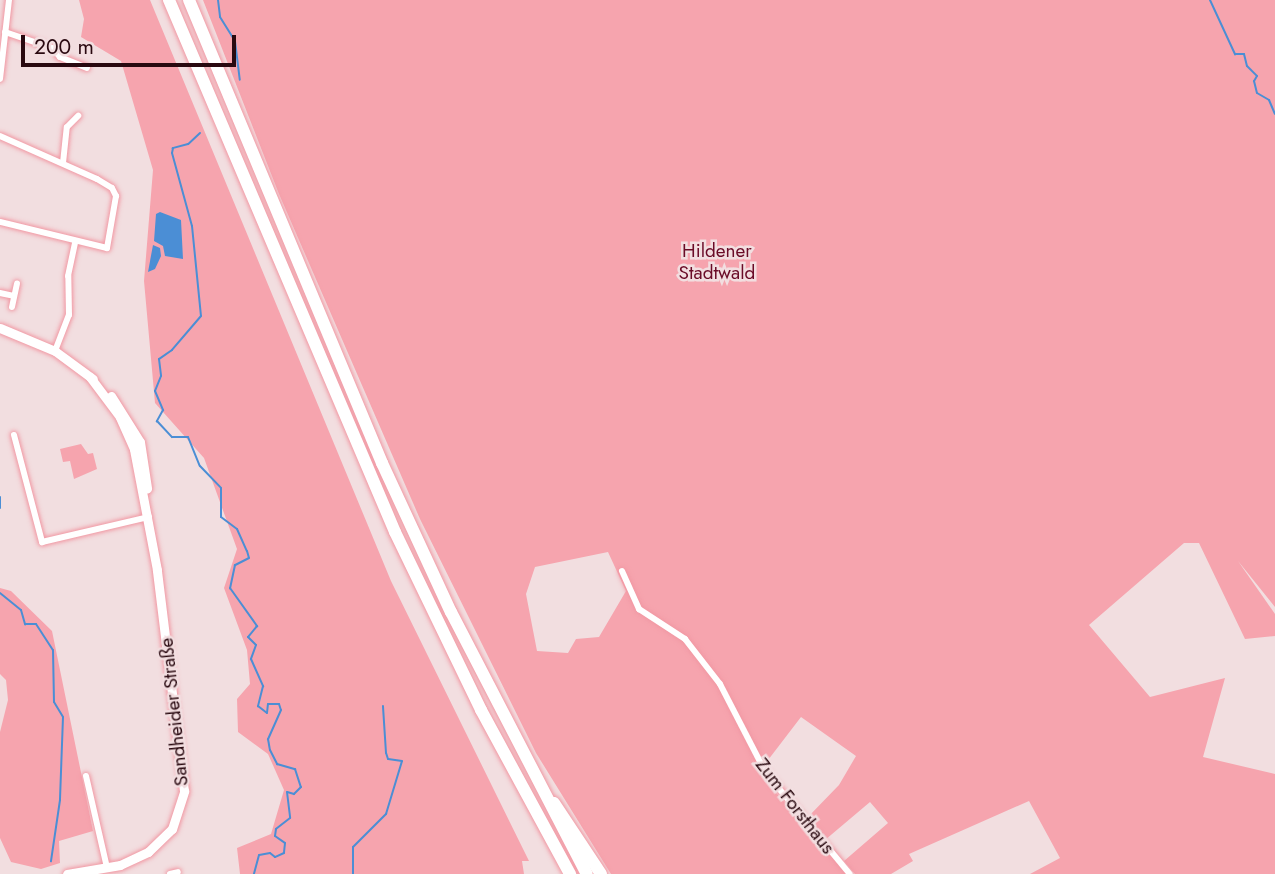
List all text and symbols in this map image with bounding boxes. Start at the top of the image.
scale bar [24,21,240,65]
text: 200 m [34,32,94,62]
park label: Hildener Stadtwald [679,240,755,284]
street label: Sandheider Straße [155,637,193,787]
street label: Zum Forsthaus [751,754,839,858]

